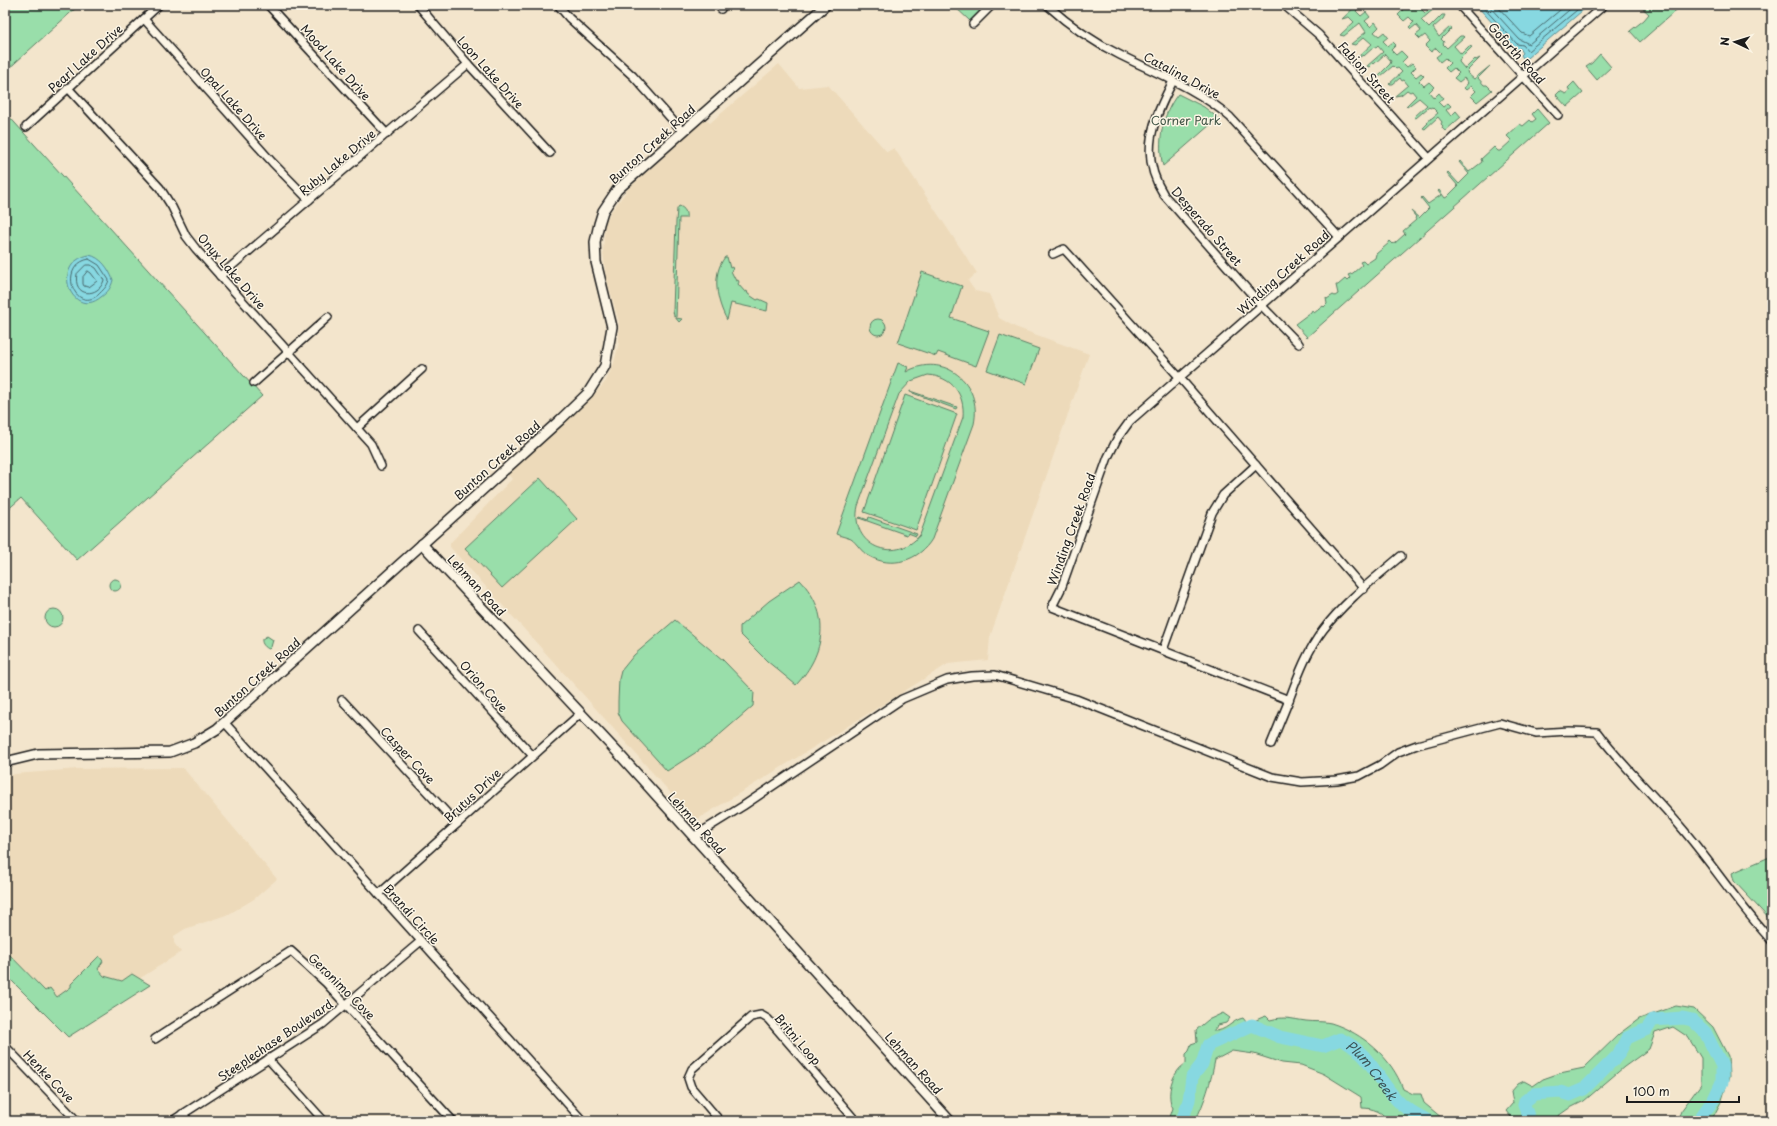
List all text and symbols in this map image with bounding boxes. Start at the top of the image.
street label: Goforth Road [1484,18,1550,88]
street label: Pearl Lake Drive [44,20,126,96]
street label: Mood Lake Drive [297,20,375,104]
north arrow [1715,22,1755,62]
street label: Loon Lake Drive [454,32,528,112]
text: N [1716,36,1733,46]
street label: Fabion Street [1334,37,1400,107]
street label: Catalina Drive [1140,47,1224,103]
street label: Opal Lake Drive [196,63,272,143]
street label: Bunton Creek Road [605,100,699,188]
park label: Corner Park [1151,111,1221,129]
street label: Ruby Lake Drive [295,125,379,199]
street label: Desperado Street [1167,182,1247,270]
street label: Winding Creek Road [1233,226,1333,318]
street label: Onyx Lake Drive [194,229,270,313]
street label: Bunton Creek Road [450,416,544,504]
street label: Winding Creek Road [1042,470,1100,588]
street label: Lehman Road [444,550,510,620]
street label: Bunton Creek Road [210,633,304,721]
street label: Orion Cove [456,656,512,716]
street label: Casper Cove [377,722,439,788]
street label: Brutus Drive [439,764,505,826]
street label: Lehman Road [664,788,730,858]
street label: Brandi Circle [380,880,444,948]
street label: Geronimo Cove [304,948,380,1024]
street label: Steeplechase Boulevard [214,994,337,1085]
street label: Britni Loop [770,1009,826,1069]
street label: Lehman Road [881,1028,947,1098]
water label: Plum Creek [1343,1035,1403,1105]
street label: Henke Cove [19,1046,79,1106]
scale bar [1627,1078,1739,1104]
text: 100 m [1633,1082,1670,1100]

